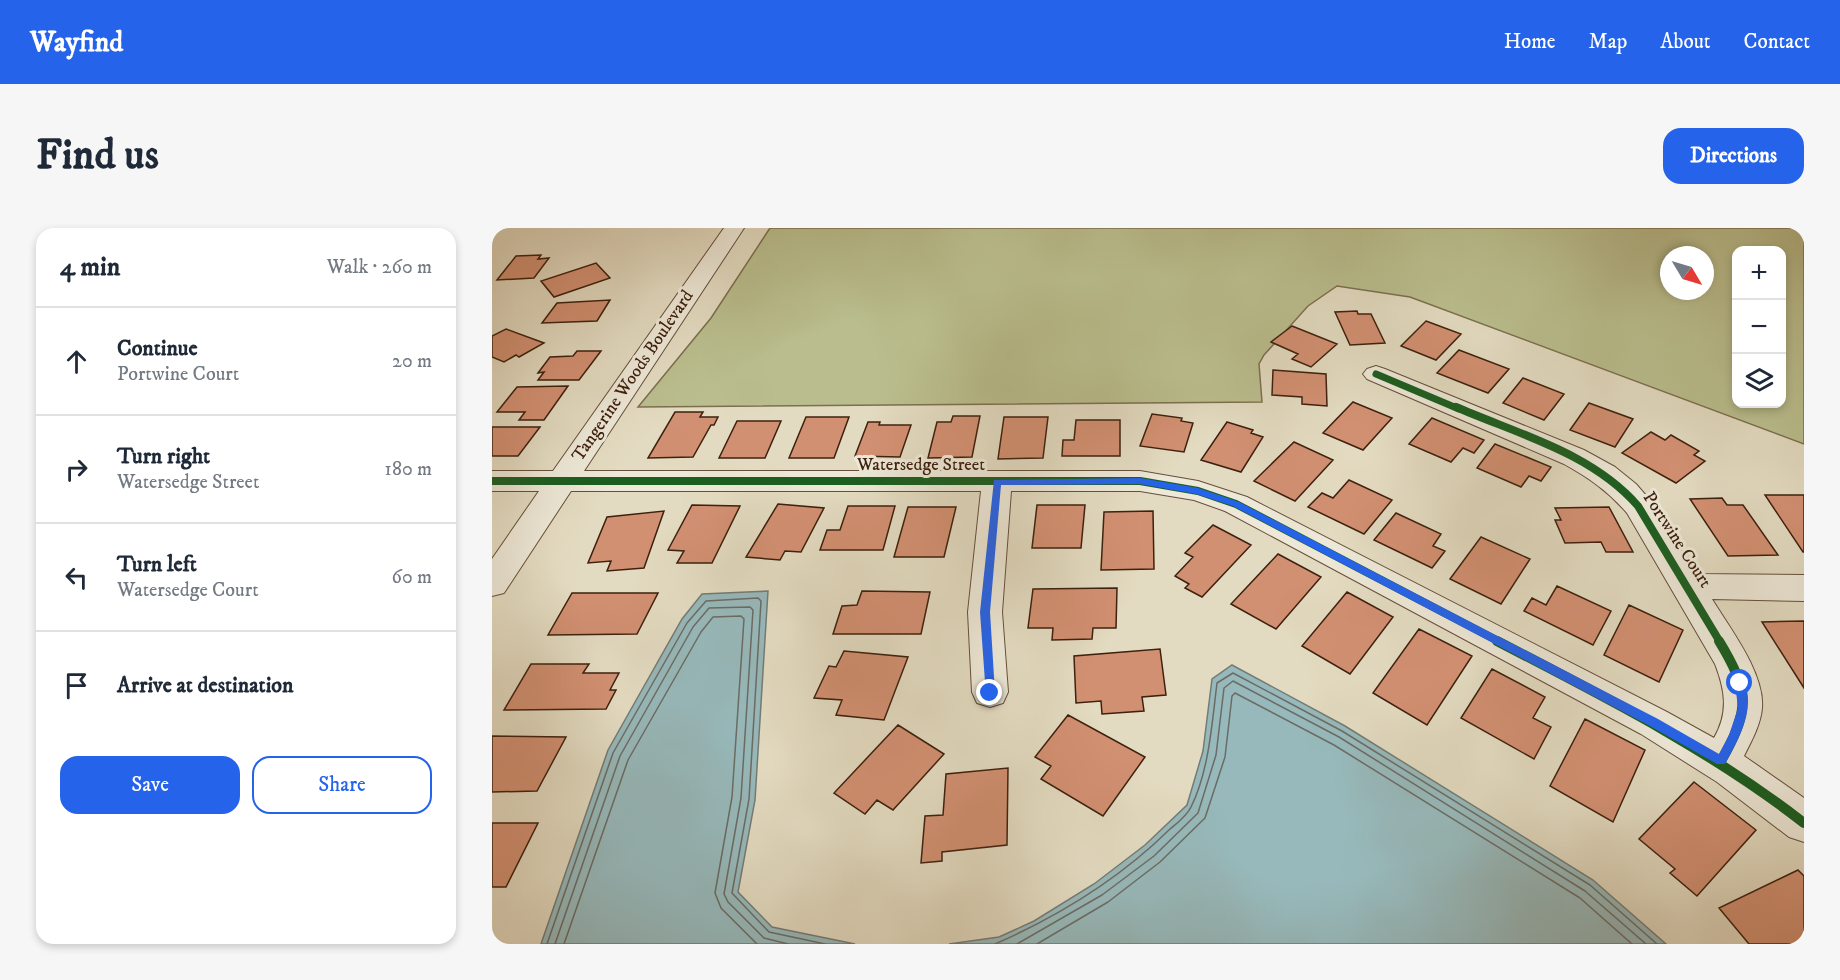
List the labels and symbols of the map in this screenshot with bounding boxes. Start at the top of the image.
north arrow [1660,246,1714,300]
street label: Tangerine Woods Boulevard [567,286,699,466]
street label: Watersedge Street [856,454,985,476]
street label: Portwine Court [1638,488,1716,592]
route start [1726,669,1752,695]
route end [976,679,1002,705]

